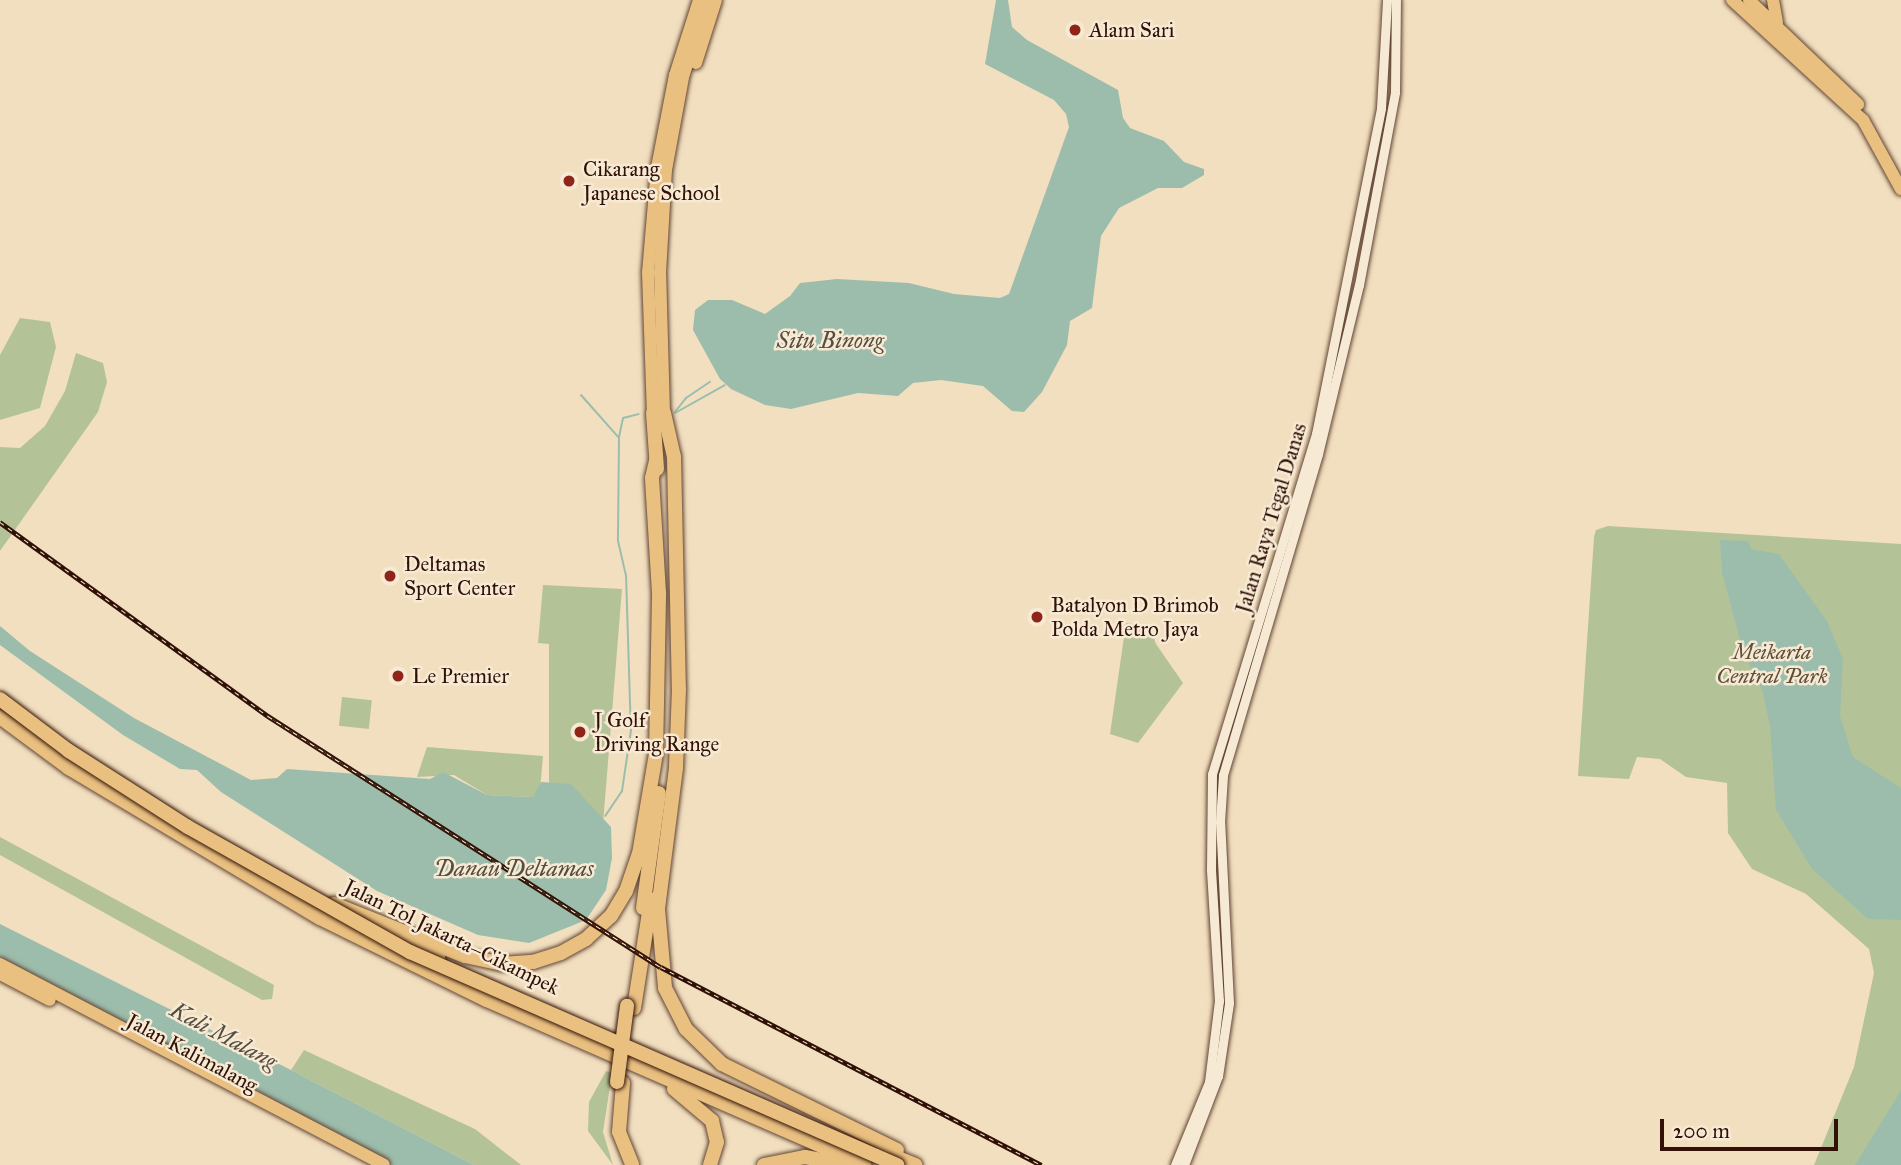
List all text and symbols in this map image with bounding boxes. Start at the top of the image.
place label: Alam Sari [1089,17,1174,43]
marker: Alam Sari [1067,22,1083,38]
place label: Cikarang Japanese School [583,156,720,206]
marker: Cikarang Japanese School [561,173,577,189]
water label: Situ Binong [777,326,883,354]
street label: Jalan Raya Tegal Danas [1230,420,1312,616]
place label: Deltamas Sport Center [404,551,515,601]
marker: Deltamas Sport Center [382,568,398,584]
place label: Batalyon D Brimob Polda Metro Jaya [1051,592,1219,642]
marker: Batalyon D Brimob Polda Metro Jaya [1029,609,1045,625]
park label: Meikarta Central Park [1716,639,1828,689]
place label: Le Premier [412,663,509,689]
marker: Le Premier [390,668,406,684]
place label: J Golf Driving Range [594,707,719,757]
marker: J Golf Driving Range [572,724,588,740]
water label: Danau Deltamas [434,854,594,882]
street label: Jalan Tol Jakarta–Cikampek [340,874,564,1000]
water label: Kali Malang [166,995,282,1075]
street label: Jalan Kalimalang [122,1008,262,1098]
scale bar [1663,1106,1842,1150]
text: 200 m [1673,1118,1730,1144]

